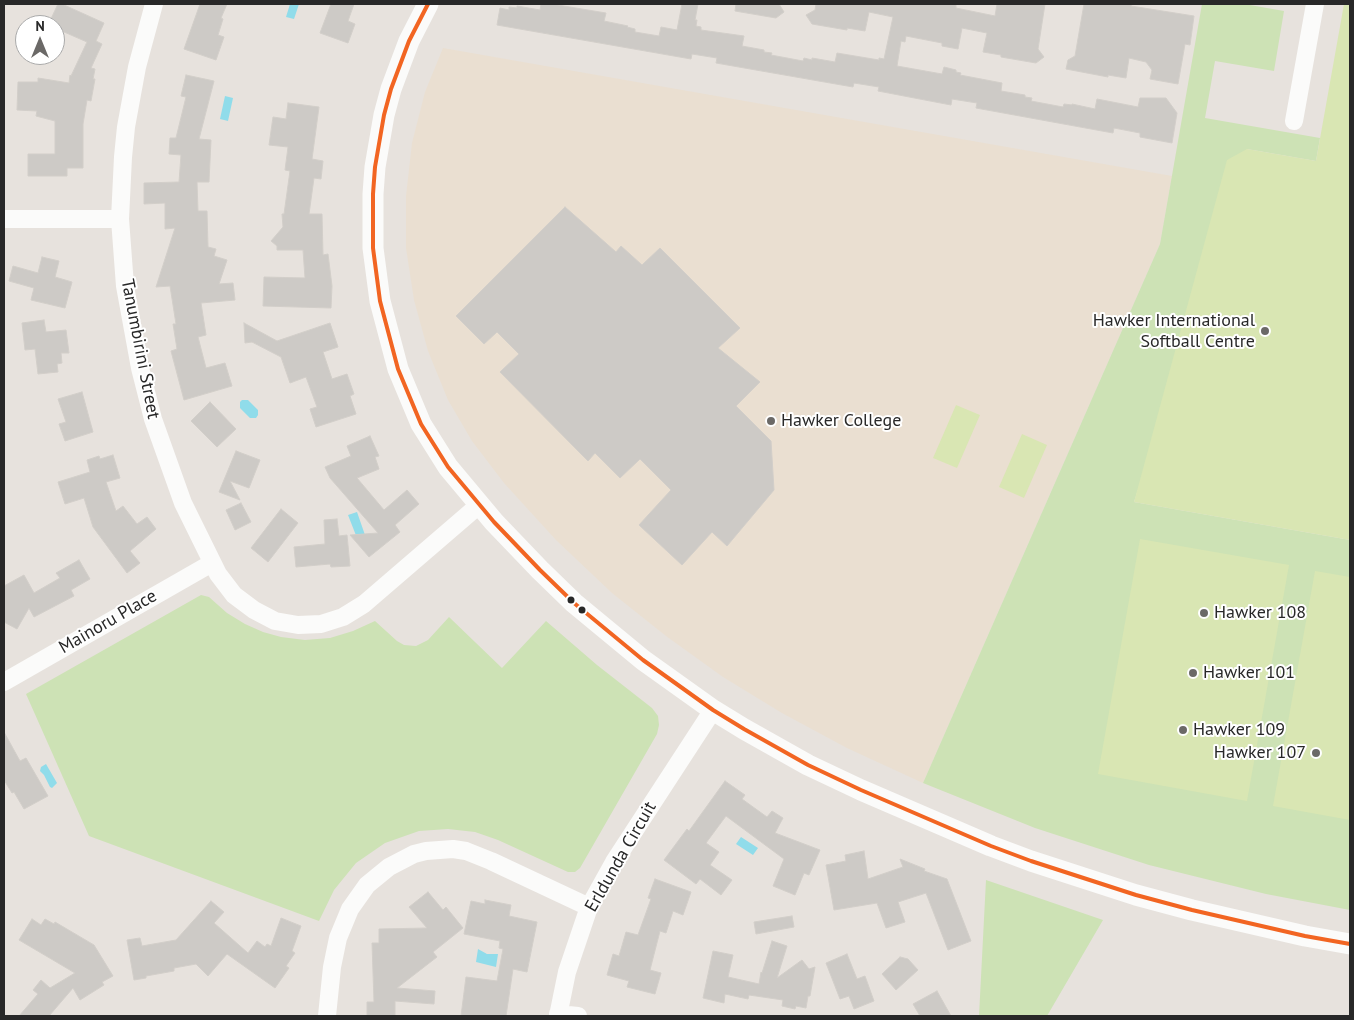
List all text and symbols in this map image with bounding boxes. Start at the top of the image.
north arrow [15,15,65,65]
text: N [35,17,45,35]
street label: Tanumbirini Street [116,277,164,421]
place label: Hawker International Softball Centre [1093,310,1255,352]
marker: Hawker International Softball Centre [1259,325,1271,337]
place label: Hawker College [781,410,901,432]
marker: Hawker College [765,415,777,427]
street label: Mainoru Place [55,585,161,659]
unlabelled marker [566,595,576,605]
place label: Hawker 108 [1214,602,1306,624]
unlabelled marker [577,605,587,615]
marker: Hawker 108 [1198,607,1210,619]
place label: Hawker 101 [1203,662,1295,684]
marker: Hawker 101 [1187,667,1199,679]
place label: Hawker 109 [1193,719,1285,741]
marker: Hawker 109 [1177,724,1189,736]
place label: Hawker 107 [1214,742,1306,764]
marker: Hawker 107 [1310,747,1322,759]
street label: Erldunda Circuit [581,798,661,916]

